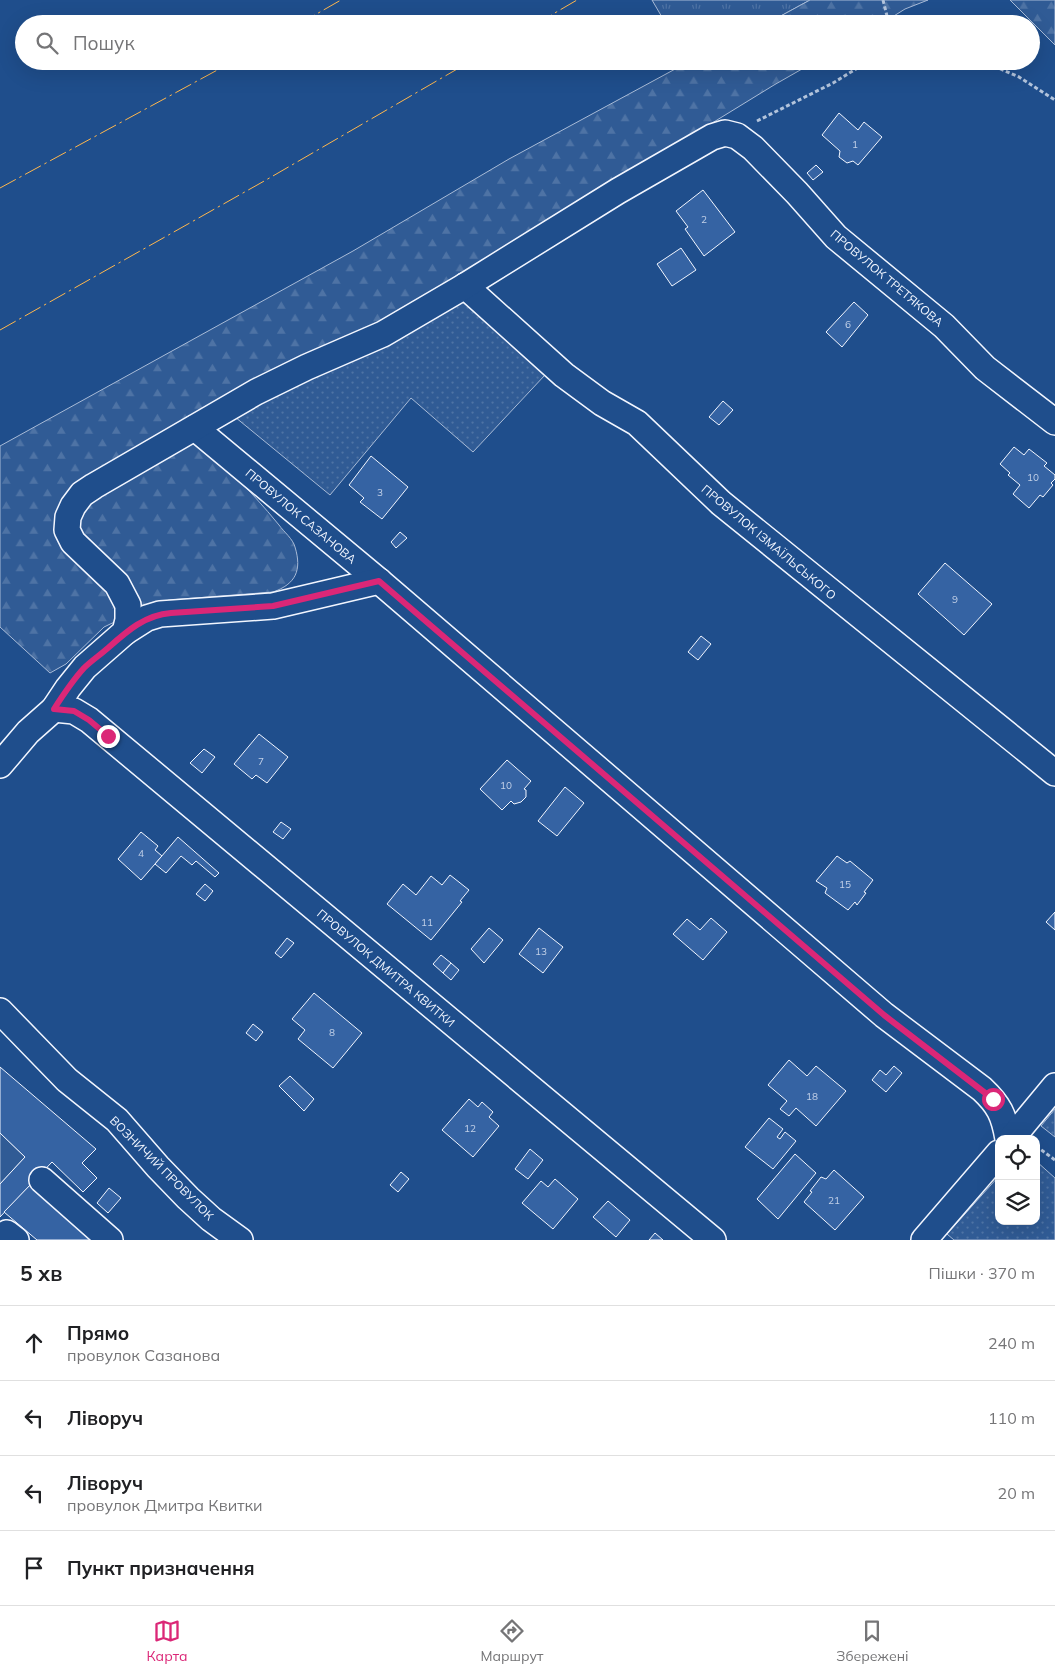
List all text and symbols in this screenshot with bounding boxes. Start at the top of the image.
search box [15,15,1040,70]
icon: search [33,29,61,57]
text: Пошук [73,31,135,55]
house number: 1 [852,138,858,151]
house number: 2 [701,213,707,226]
street label: ПРОВУЛОК ТРЕТЯКОВА [828,226,947,330]
house number: 6 [845,318,851,331]
street label: ПРОВУЛОК САЗАНОВА [243,465,360,567]
house number: 10 [1027,471,1039,484]
street label: ПРОВУЛОК ІЗМАЇЛЬСЬКОГО [699,481,839,603]
house number: 3 [377,486,383,499]
house number: 9 [952,593,958,606]
route end [97,725,120,748]
house number: 7 [258,755,264,768]
house number: 10 [500,779,512,792]
house number: 4 [138,847,144,860]
house number: 15 [839,878,851,891]
street label: ПРОВУЛОК ДМИТРА КВИТКИ [314,906,458,1030]
house number: 11 [421,916,433,929]
house number: 13 [535,945,547,958]
house number: 8 [329,1026,335,1039]
route start [982,1088,1005,1111]
house number: 18 [806,1090,818,1103]
street label: ВОЗНИЧИЙ ПРОВУЛОК [107,1113,217,1223]
house number: 12 [464,1122,476,1135]
map controls [995,1135,1040,1225]
button: locate [995,1135,1040,1180]
button: layers [995,1180,1040,1225]
house number: 21 [828,1194,840,1207]
text: 5 хв [20,1260,62,1286]
text: Пішки · 370 m [929,1263,1035,1283]
text: Прямо [67,1321,129,1345]
icon: ahead [20,1329,48,1357]
text: 240 m [988,1333,1035,1353]
text: провулок Сазанова [67,1345,220,1365]
icon: left [20,1404,48,1432]
text: Ліворуч [67,1406,143,1430]
text: 110 m [988,1408,1035,1428]
text: Ліворуч [67,1471,143,1495]
icon: left [20,1479,48,1507]
text: 20 m [998,1483,1035,1503]
text: провулок Дмитра Квитки [67,1495,263,1515]
icon: arrive [20,1554,48,1582]
text: Пункт призначення [67,1556,255,1580]
tab: Карта [146,1617,188,1665]
tab: Маршрут [480,1617,543,1665]
tab: Збережені [836,1617,909,1665]

